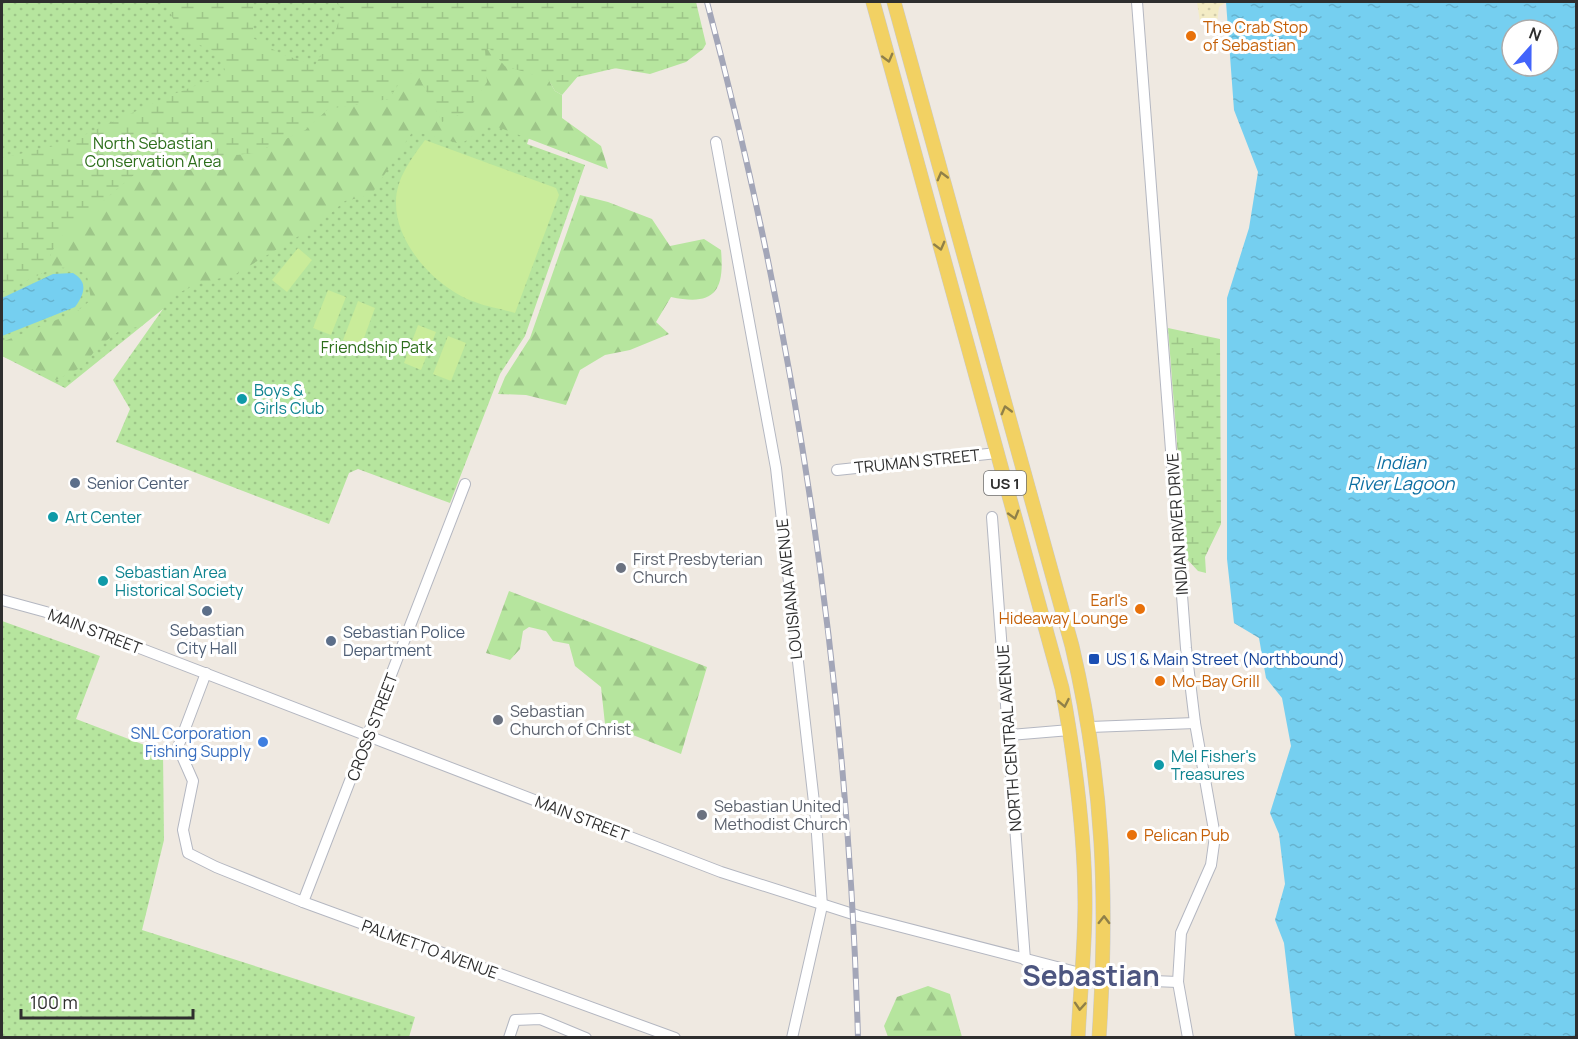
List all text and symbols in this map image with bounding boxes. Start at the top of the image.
place label: The Crab Stop of Sebastian [1203,16,1308,56]
north arrow [1500,18,1560,78]
text: N [1526,22,1545,46]
marker: The Crab Stop of Sebastian [1184,29,1198,43]
one-way arrow [881,52,893,63]
park label: North Sebastian Conservation Area [85,132,221,172]
one-way arrow [937,171,949,182]
one-way arrow [932,241,945,251]
park label: Friendship Patk [321,336,434,358]
place label: Boys & Girls Club [254,379,324,419]
marker: Boys & Girls Club [235,392,249,406]
one-way arrow [1001,405,1014,415]
street label: TRUMAN STREET [853,443,981,479]
water label: Indian River Lagoon [1348,450,1456,495]
street label: INDIAN RIVER DRIVE [1161,452,1193,596]
road number: US 1 [984,471,1026,495]
place label: Senior Center [87,472,189,494]
marker: Senior Center [68,476,82,490]
place label: Art Center [65,506,142,528]
one-way arrow [1007,509,1019,520]
marker: Art Center [46,510,60,524]
street label: LOUISIANA AVENUE [771,517,807,661]
place label: First Presbyterian Church [633,548,763,588]
place label: Sebastian Area Historical Society [115,561,244,601]
marker: First Presbyterian Church [614,561,628,575]
marker: Sebastian Area Historical Society [96,574,110,588]
place label: Earl's Hideaway Lounge [999,589,1128,629]
marker: Earl's Hideaway Lounge [1133,602,1147,616]
street label: MAIN STREET [45,603,145,659]
marker: Sebastian City Hall [200,604,214,618]
place label: Sebastian City Hall [170,619,244,659]
place label: Sebastian Police Department [343,621,465,661]
marker: Sebastian Police Department [324,634,338,648]
street label: NORTH CENTRAL AVENUE [991,644,1027,832]
place label: US 1 & Main Street (Northbound) [1106,648,1345,670]
marker: US 1 & Main Street (Northbound) [1087,652,1101,666]
street label: CROSS STREET [341,670,403,784]
place label: Mo-Bay Grill [1172,670,1260,692]
marker: Mo-Bay Grill [1153,674,1167,688]
one-way arrow [1057,698,1070,708]
place label: Sebastian Church of Christ [510,700,631,740]
marker: Sebastian Church of Christ [491,713,505,727]
place label: SNL Corporation Fishing Supply [131,722,252,762]
marker: SNL Corporation Fishing Supply [256,735,270,749]
place label: Mel Fisher's Treasures [1171,745,1256,785]
marker: Mel Fisher's Treasures [1152,758,1166,772]
street label: MAIN STREET [532,790,632,846]
place label: Sebastian United Methodist Church [714,795,848,835]
marker: Sebastian United Methodist Church [695,808,709,822]
place label: Pelican Pub [1144,824,1229,846]
marker: Pelican Pub [1125,828,1139,842]
street label: PALMETTO AVENUE [359,914,501,984]
one-way arrow [1098,916,1111,925]
district label: Sebastian [1022,956,1160,994]
scale bar [21,982,194,1020]
text: 100 m [30,990,78,1014]
one-way arrow [1073,1001,1086,1010]

